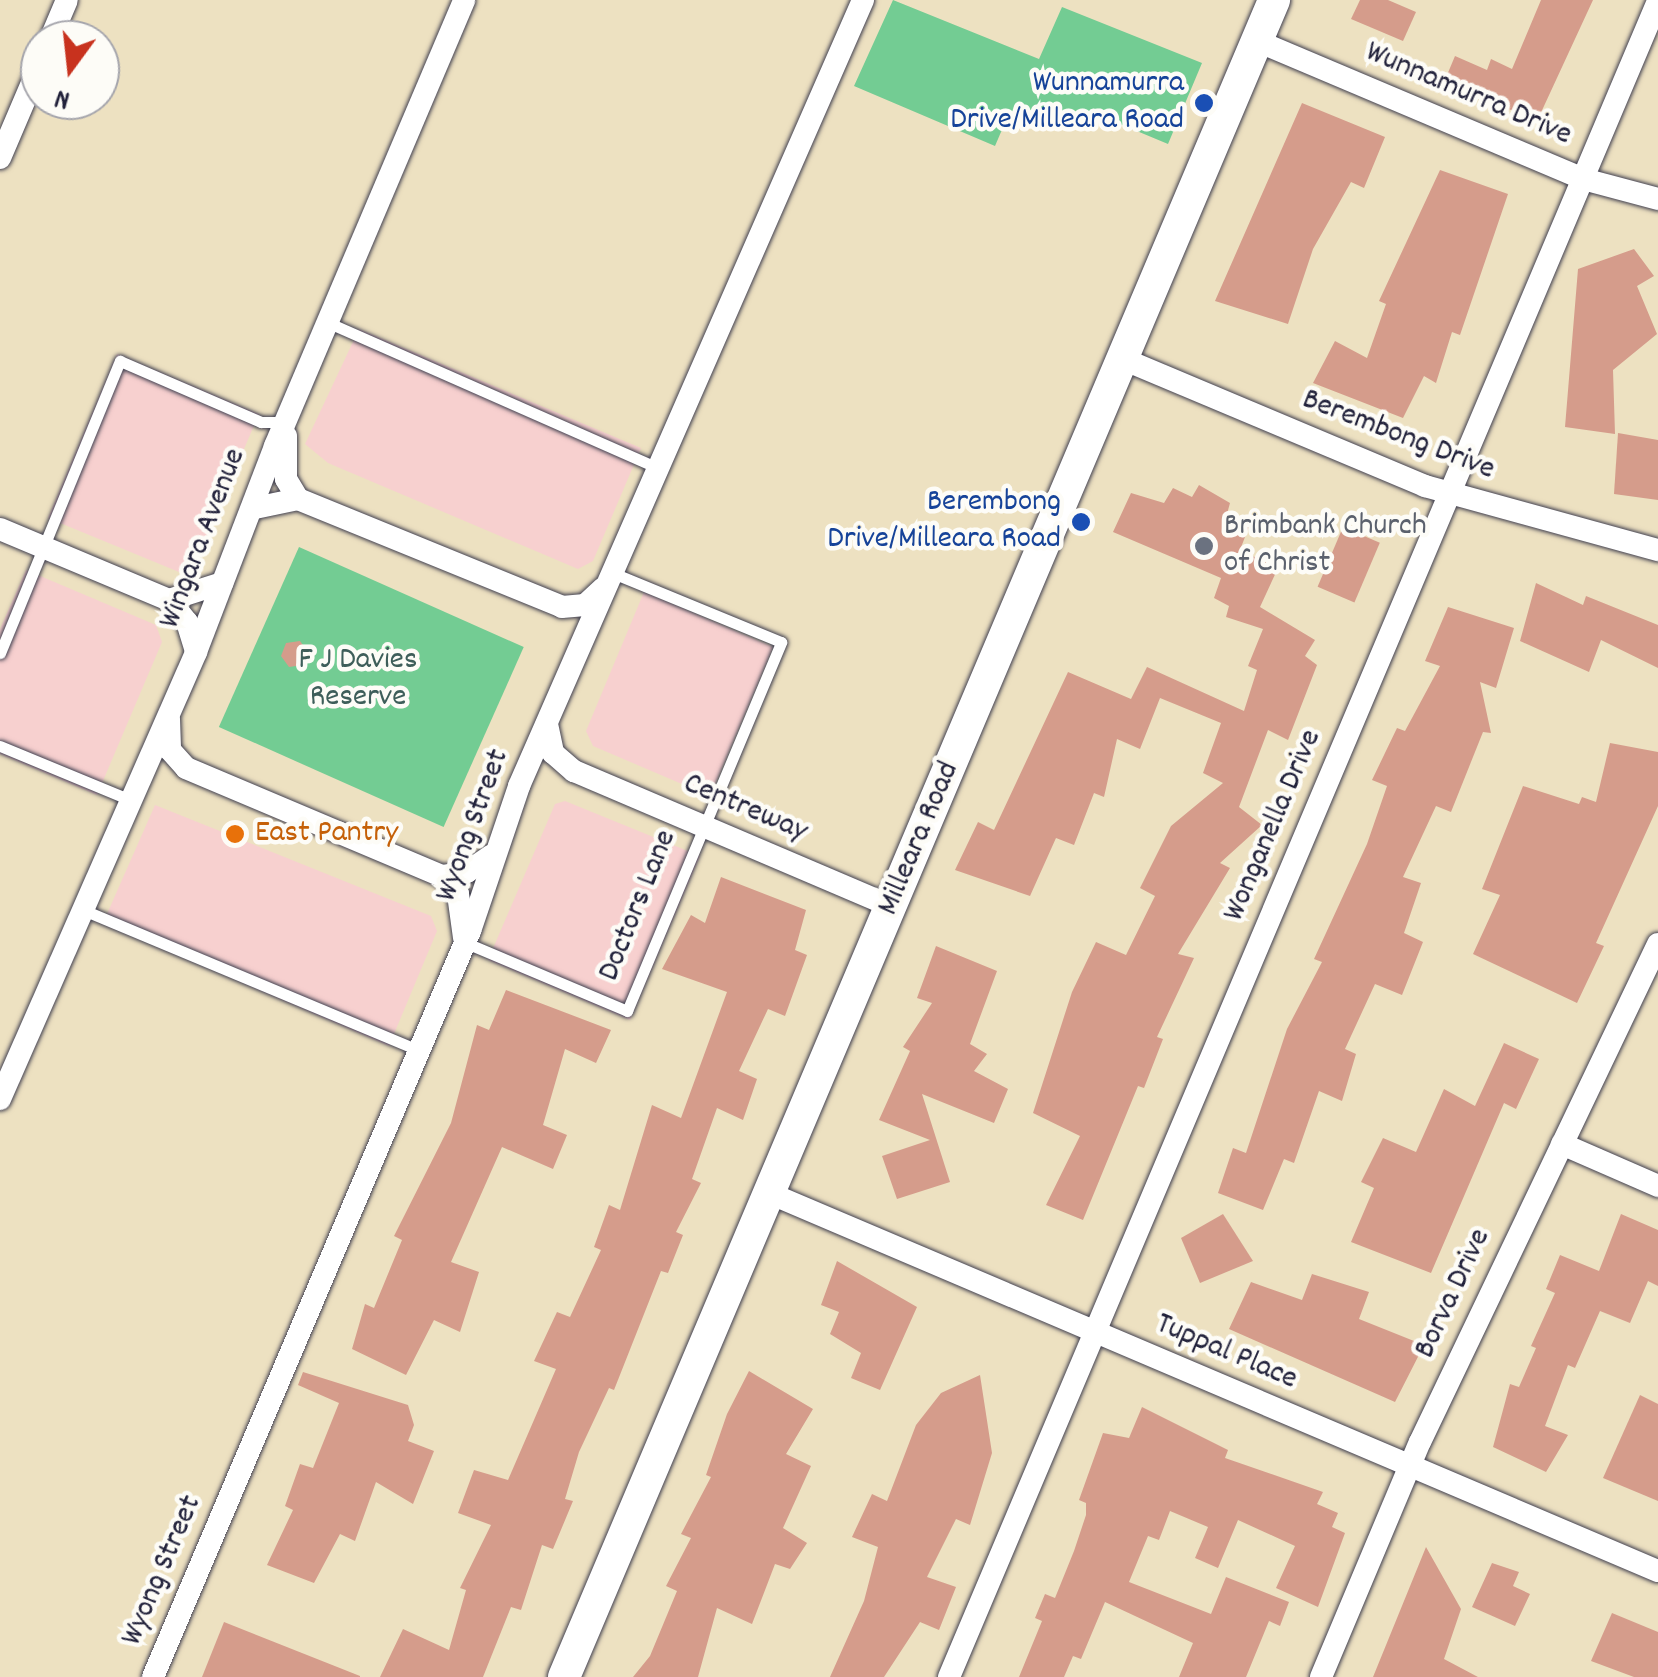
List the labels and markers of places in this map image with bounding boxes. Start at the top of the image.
place label: Wunnamurra Drive/Milleara Road [950,66,1184,141]
marker: Wunnamurra Drive/Milleara Road [1193,92,1215,114]
place label: Berembong Drive/Milleara Road [827,485,1061,560]
place label: Brimbank Church of Christ [1224,509,1427,584]
marker: Berembong Drive/Milleara Road [1070,511,1092,533]
marker: Brimbank Church of Christ [1193,535,1215,557]
place label: East Pantry [255,815,398,853]
marker: East Pantry [224,823,246,845]

